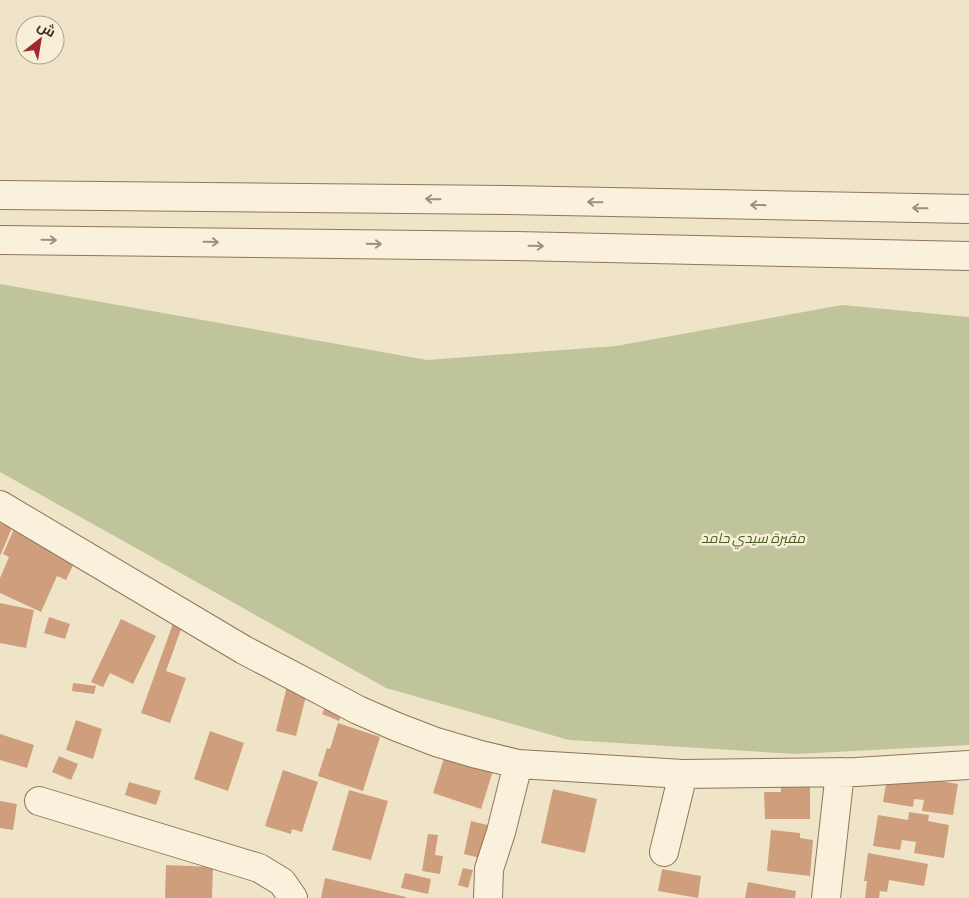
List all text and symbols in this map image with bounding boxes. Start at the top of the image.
north arrow [15,15,65,65]
text: ش [34,17,59,41]
one-way arrow [425,194,442,204]
one-way arrow [588,197,604,206]
one-way arrow [750,200,766,210]
one-way arrow [913,204,929,213]
one-way arrow [40,235,56,245]
one-way arrow [202,237,219,247]
one-way arrow [365,239,381,249]
one-way arrow [528,241,544,251]
park label: مقبرة سيدي حامد [701,530,806,550]

